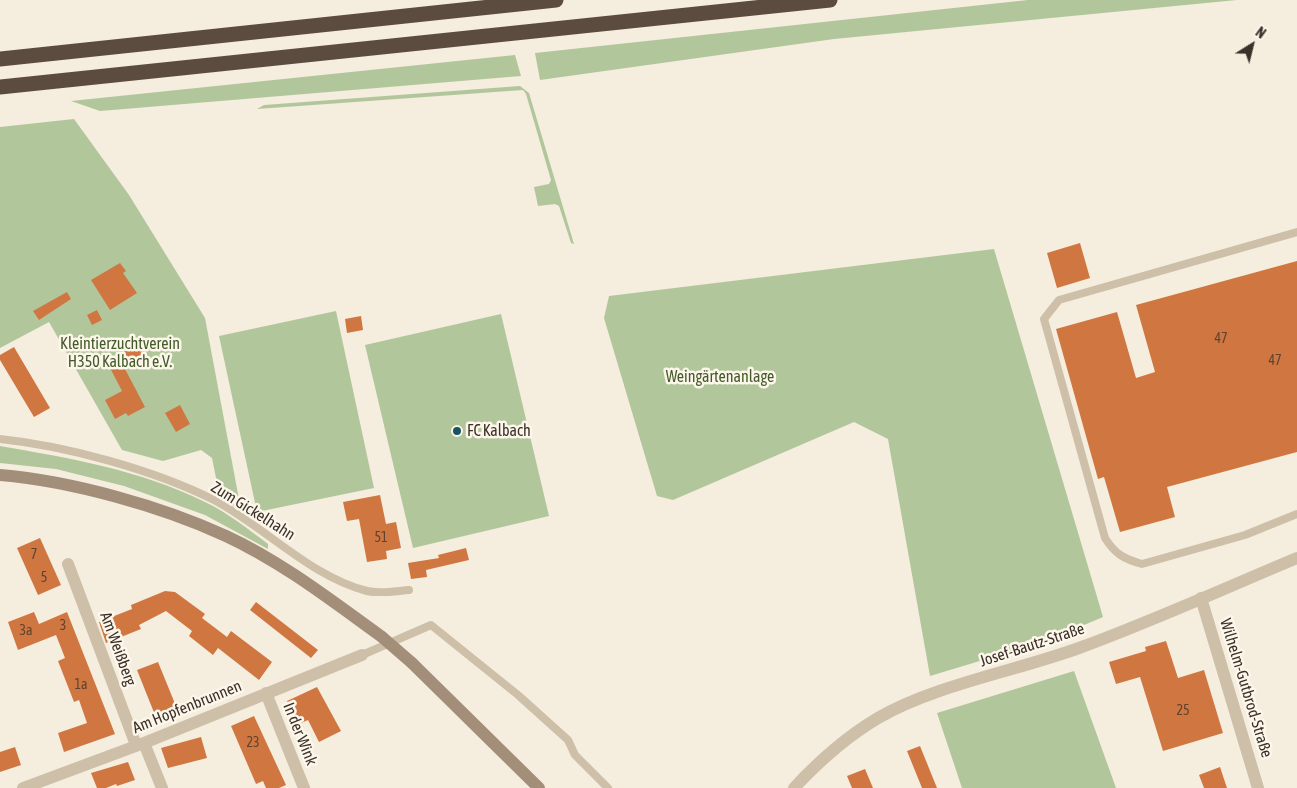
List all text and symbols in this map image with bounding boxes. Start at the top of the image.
north arrow [1227,20,1277,70]
text: N [1253,24,1269,42]
house number: 47 [1214,331,1228,347]
park label: Kleintierzuchtverein H350 Kalbach e.V. [60,334,180,372]
house number: 47 [1268,353,1282,369]
park label: Weingärtenanlage [666,367,774,387]
place label: FC Kalbach [467,421,531,441]
marker: FC Kalbach [451,425,463,437]
street label: Zum Gickelhahn [207,478,299,544]
house number: 51 [374,530,388,546]
house number: 7 [31,547,37,563]
house number: 5 [41,570,47,586]
street label: Am Weißberg [96,609,140,689]
street label: Wilhelm-Gutbrod-Straße [1216,616,1276,760]
house number: 3 [60,618,66,634]
street label: Josef-Bautz-Straße [977,619,1087,671]
house number: 3a [19,623,33,639]
street label: Am Hopfenbrunnen [130,676,244,738]
house number: 1a [74,677,88,693]
street label: In der Wink [279,700,321,768]
house number: 25 [1176,703,1190,719]
house number: 23 [246,735,260,751]

